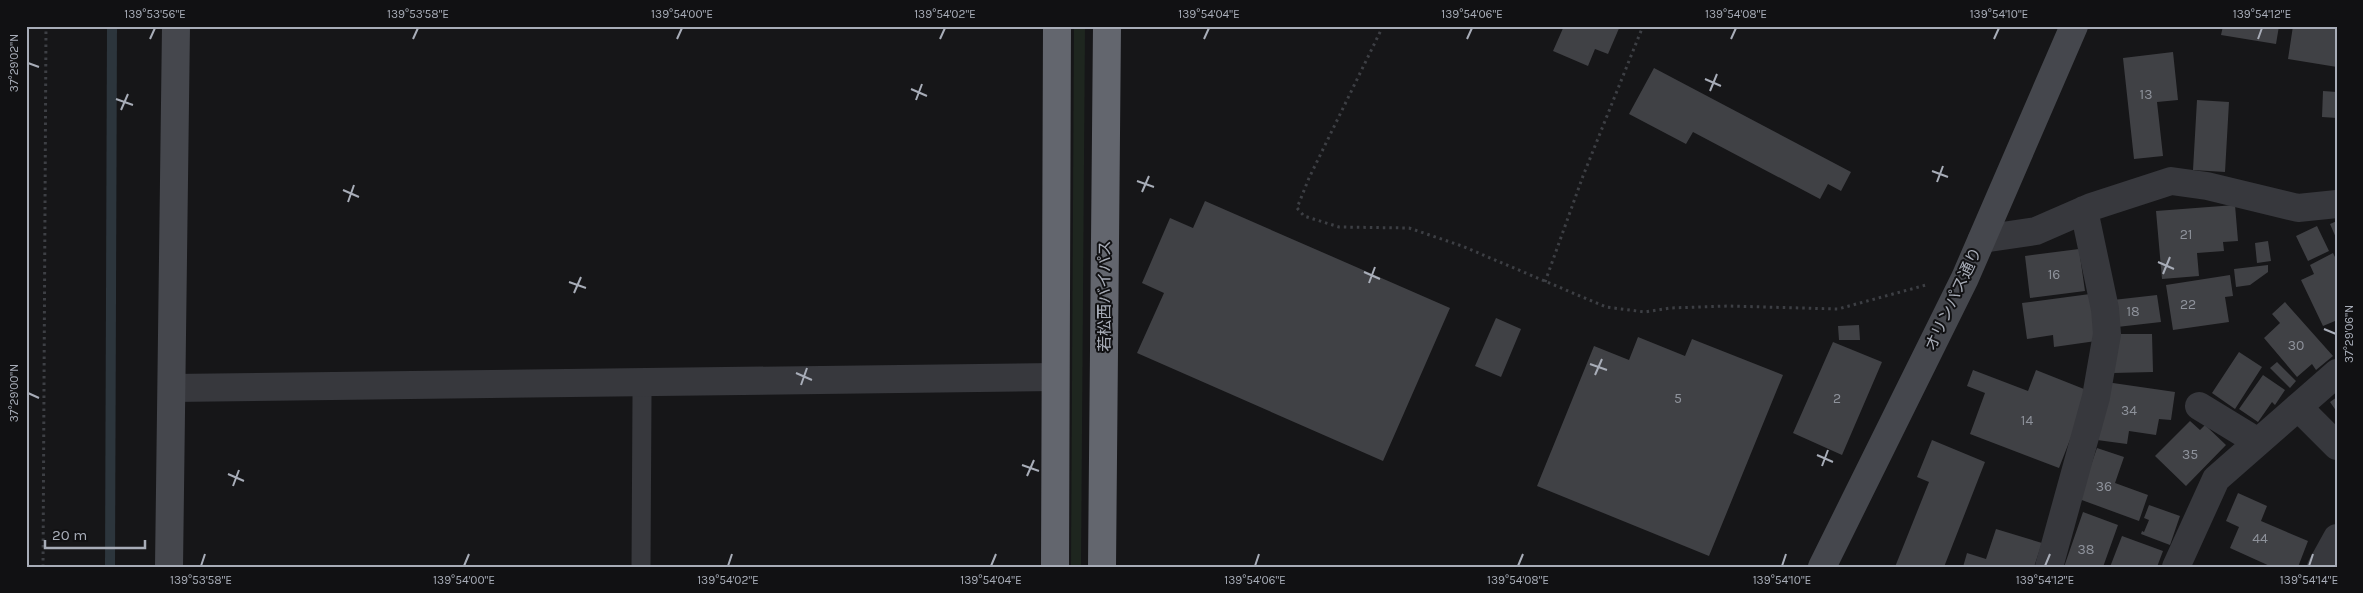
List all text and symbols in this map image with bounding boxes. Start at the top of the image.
text: 139°53'56"E [124,7,186,21]
text: 139°53'58"E [387,7,449,21]
text: 139°54'00"E [651,7,713,21]
text: 139°54'02"E [914,7,976,21]
text: 139°54'04"E [1178,7,1240,21]
text: 139°54'06"E [1441,7,1503,21]
text: 139°54'08"E [1705,7,1767,21]
text: 139°54'10"E [1970,7,2028,21]
text: 139°54'12"E [2233,7,2291,21]
text: 37°29'02"N [7,34,21,92]
house number: 13 [2140,86,2152,103]
house number: 21 [2180,226,2192,243]
street label: 若松西バイパス [1095,240,1114,352]
street label: オリンパス通り [1921,244,1985,354]
house number: 16 [2048,266,2060,283]
house number: 22 [2180,296,2196,313]
house number: 18 [2126,303,2140,320]
text: 37°29'06"N [2342,305,2356,363]
house number: 30 [2288,337,2304,354]
text: 37°29'00"N [7,364,21,422]
house number: 5 [1674,390,1682,407]
house number: 2 [1833,390,1841,407]
house number: 34 [2121,402,2137,419]
house number: 14 [2021,412,2033,429]
house number: 35 [2182,446,2198,463]
house number: 36 [2096,478,2112,495]
scale bar [45,518,145,550]
text: 20 m [52,526,87,544]
house number: 44 [2252,530,2268,547]
house number: 38 [2078,541,2094,558]
text: 139°53'58"E [170,573,232,587]
text: 139°54'00"E [433,573,495,587]
text: 139°54'02"E [697,573,759,587]
text: 139°54'04"E [960,573,1022,587]
text: 139°54'06"E [1224,573,1286,587]
text: 139°54'08"E [1487,573,1549,587]
text: 139°54'10"E [1753,573,1811,587]
text: 139°54'12"E [2016,573,2074,587]
text: 139°54'14"E [2280,573,2338,587]

